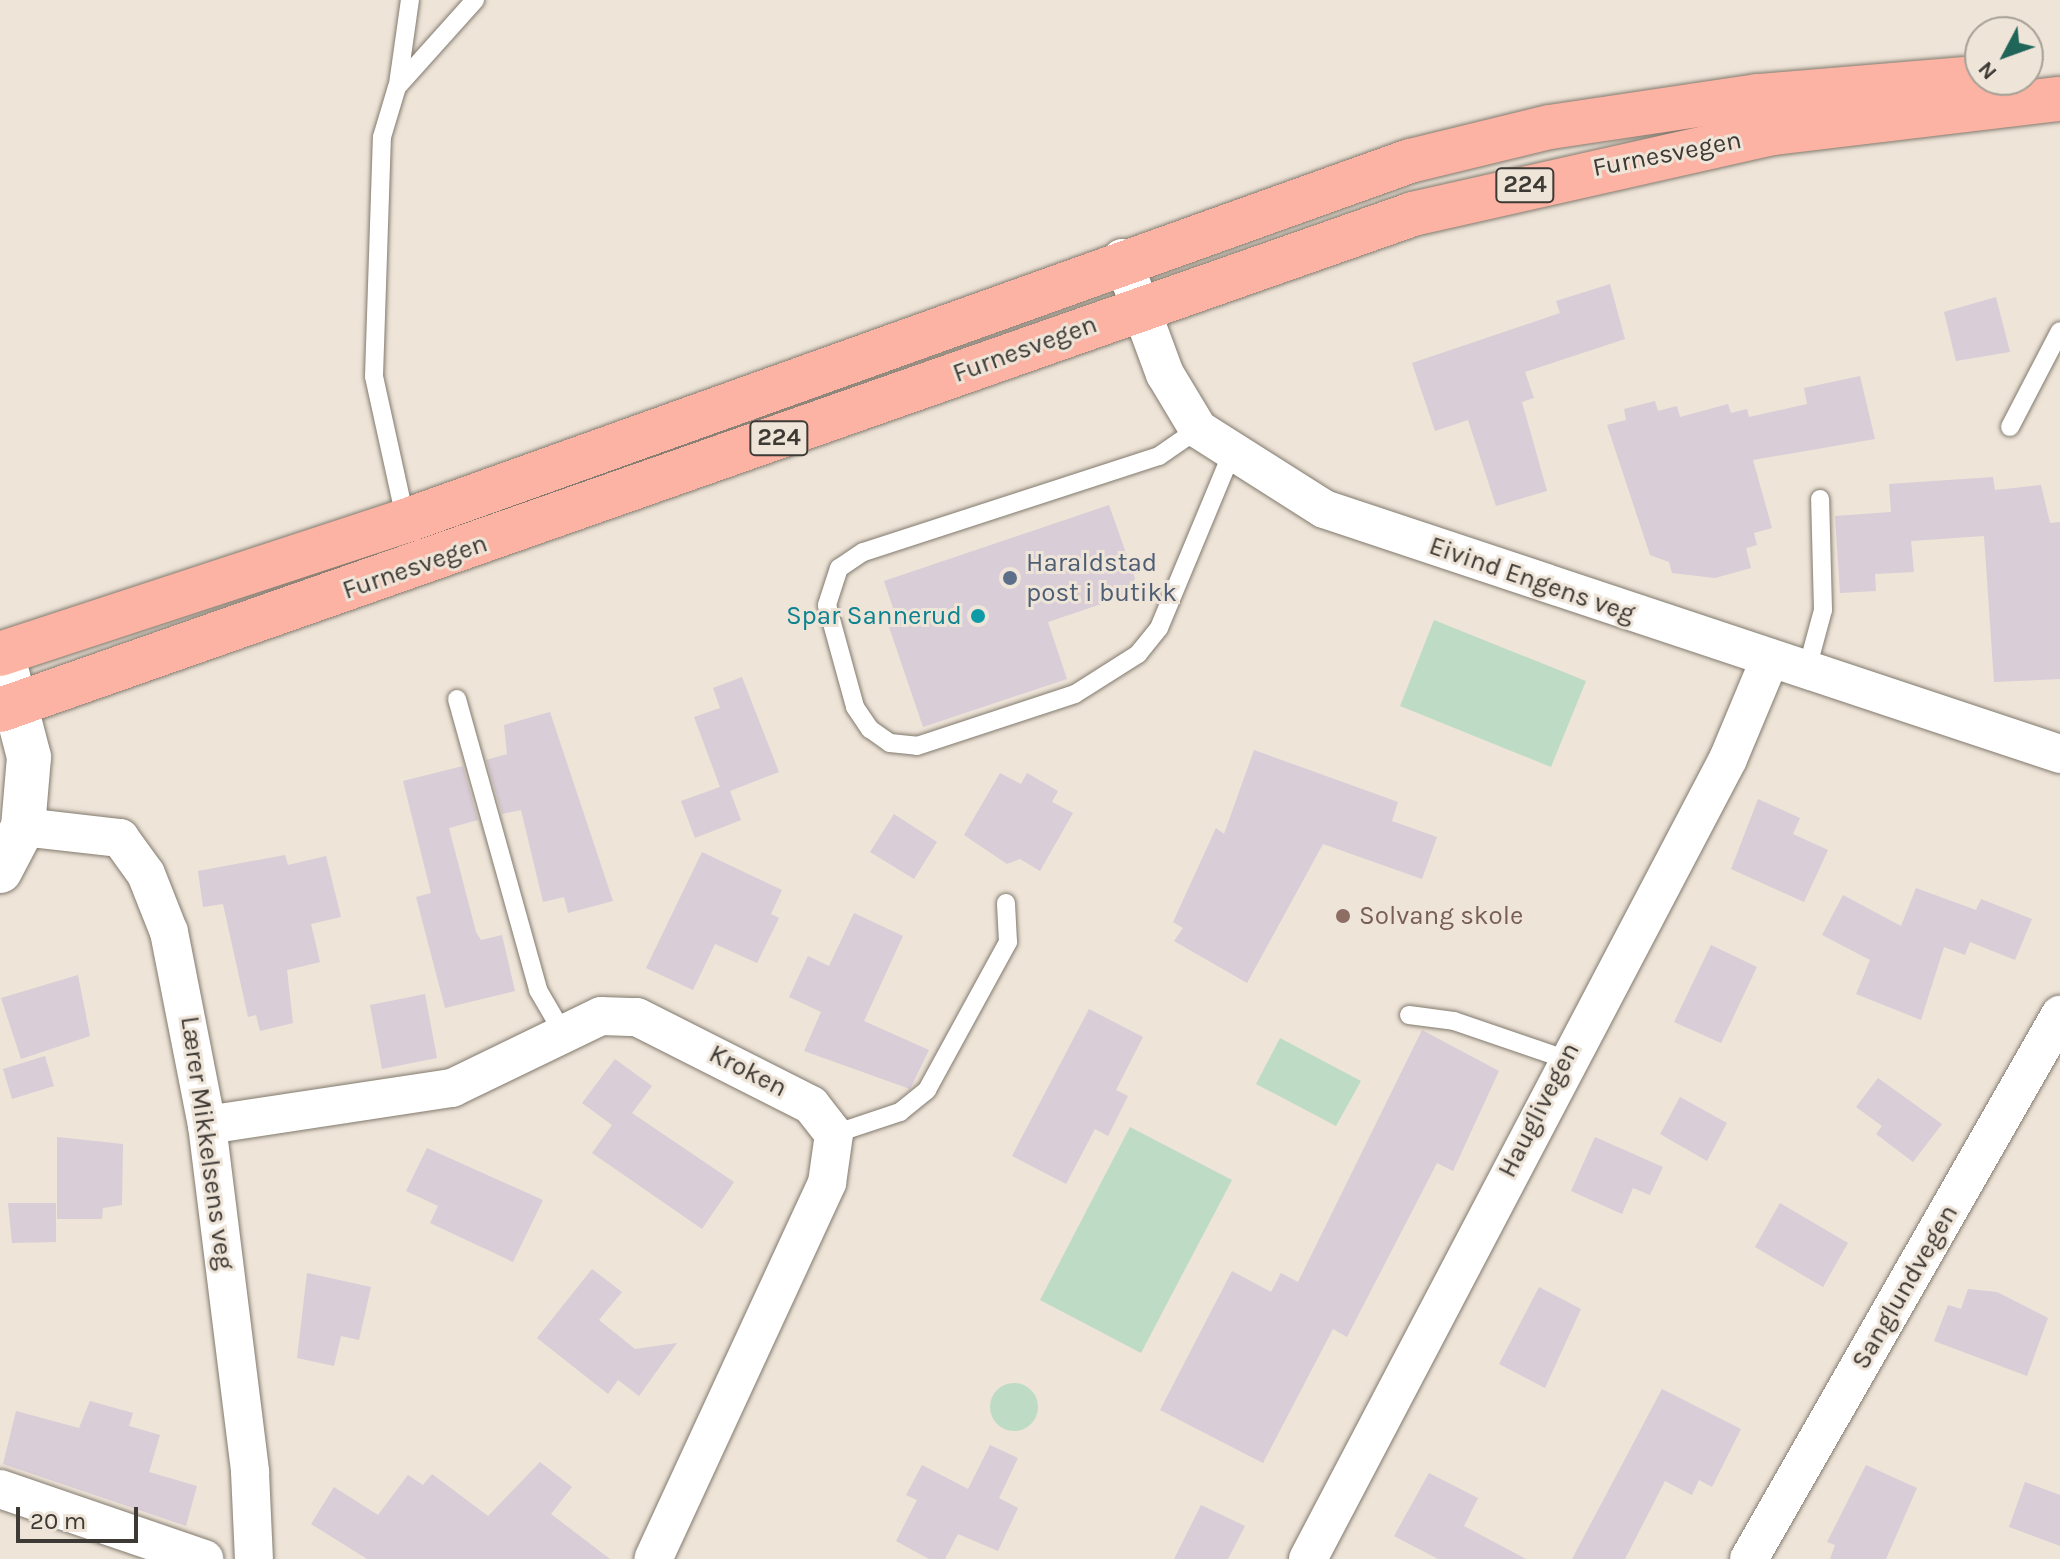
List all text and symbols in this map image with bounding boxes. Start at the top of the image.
north arrow [1964,16,2044,96]
text: N [1972,56,2002,85]
street label: Furnesvegen [1590,124,1744,184]
road number: 224 [1495,165,1555,205]
street label: Furnesvegen [949,309,1101,389]
road number: 224 [749,418,809,458]
street label: Furnesvegen [339,528,491,606]
street label: Eivind Engens veg [1425,530,1639,630]
place label: Haraldstad post i butikk [1026,547,1177,608]
marker: Haraldstad post i butikk [1001,569,1019,587]
place label: Spar Sannerud [786,600,962,632]
marker: Spar Sannerud [969,607,987,625]
place label: Solvang skole [1359,900,1523,932]
marker: Solvang skole [1334,907,1352,925]
street label: Lærer Mikkelsens veg [174,1014,240,1272]
street label: Hauglivegen [1492,1037,1586,1183]
street label: Kroken [704,1038,792,1104]
street label: Sanglundvegen [1845,1199,1965,1375]
scale bar [20,1491,142,1541]
text: 20 m [30,1507,86,1535]

